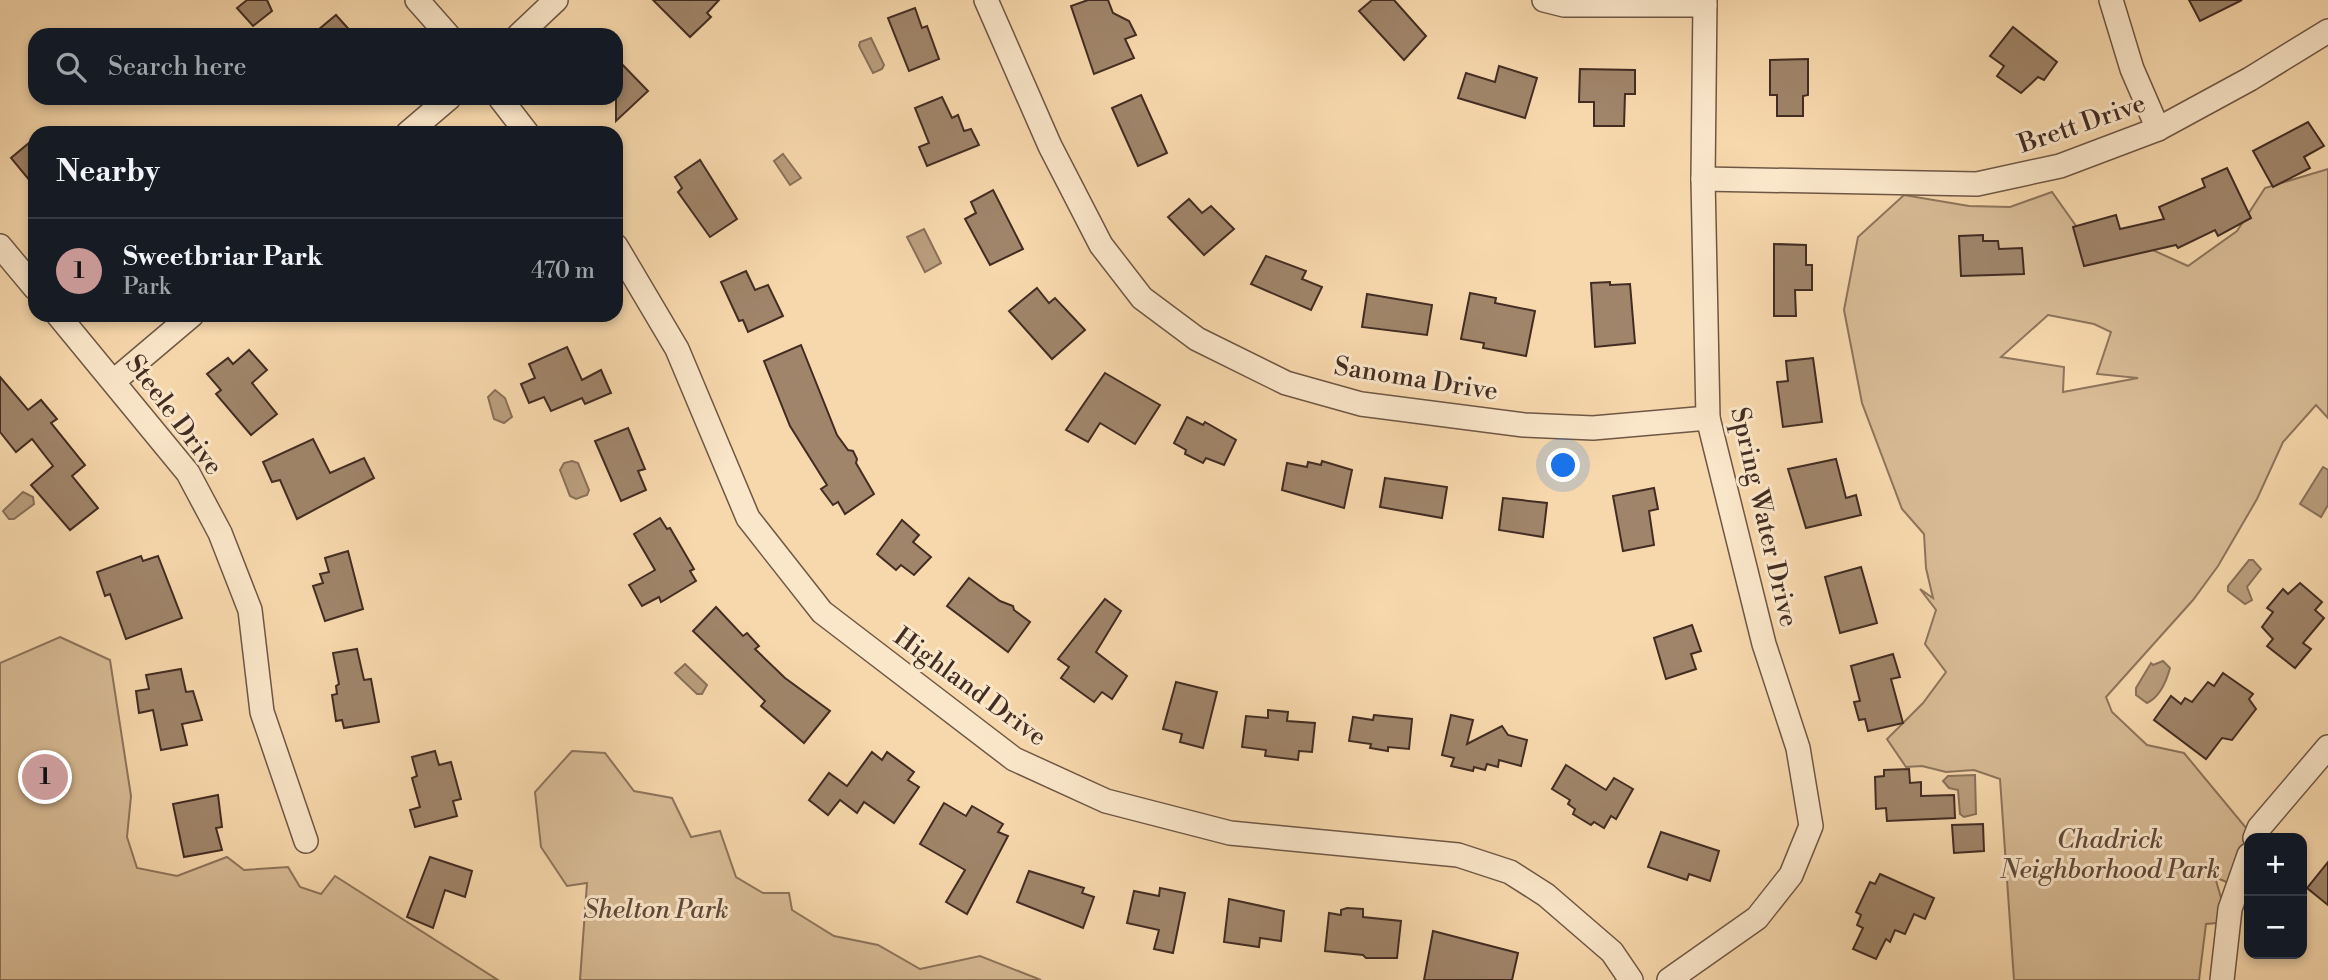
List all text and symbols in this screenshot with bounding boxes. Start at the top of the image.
search box [28,28,623,105]
icon: search [52,48,90,86]
text: Search here [108,51,247,83]
street label: Brett Drive [2013,87,2150,161]
text: Nearby [56,153,160,191]
text: Sweetbriar Park [123,241,323,273]
text: 1 [73,257,85,285]
text: 470 m [531,257,595,285]
text: Park [123,273,171,301]
street label: Steele Drive [118,348,230,482]
street label: Sanoma Drive [1332,350,1500,408]
street label: Spring Water Drive [1723,404,1805,630]
your location [1546,448,1580,482]
street label: Highland Drive [887,621,1053,753]
pin: 1 [22,751,68,803]
park label: Chadrick Neighborhood Park [1999,824,2220,886]
map controls [2244,833,2307,959]
button: + [2244,833,2307,896]
park label: Shelton Park [583,894,729,926]
button: − [2244,896,2307,959]

